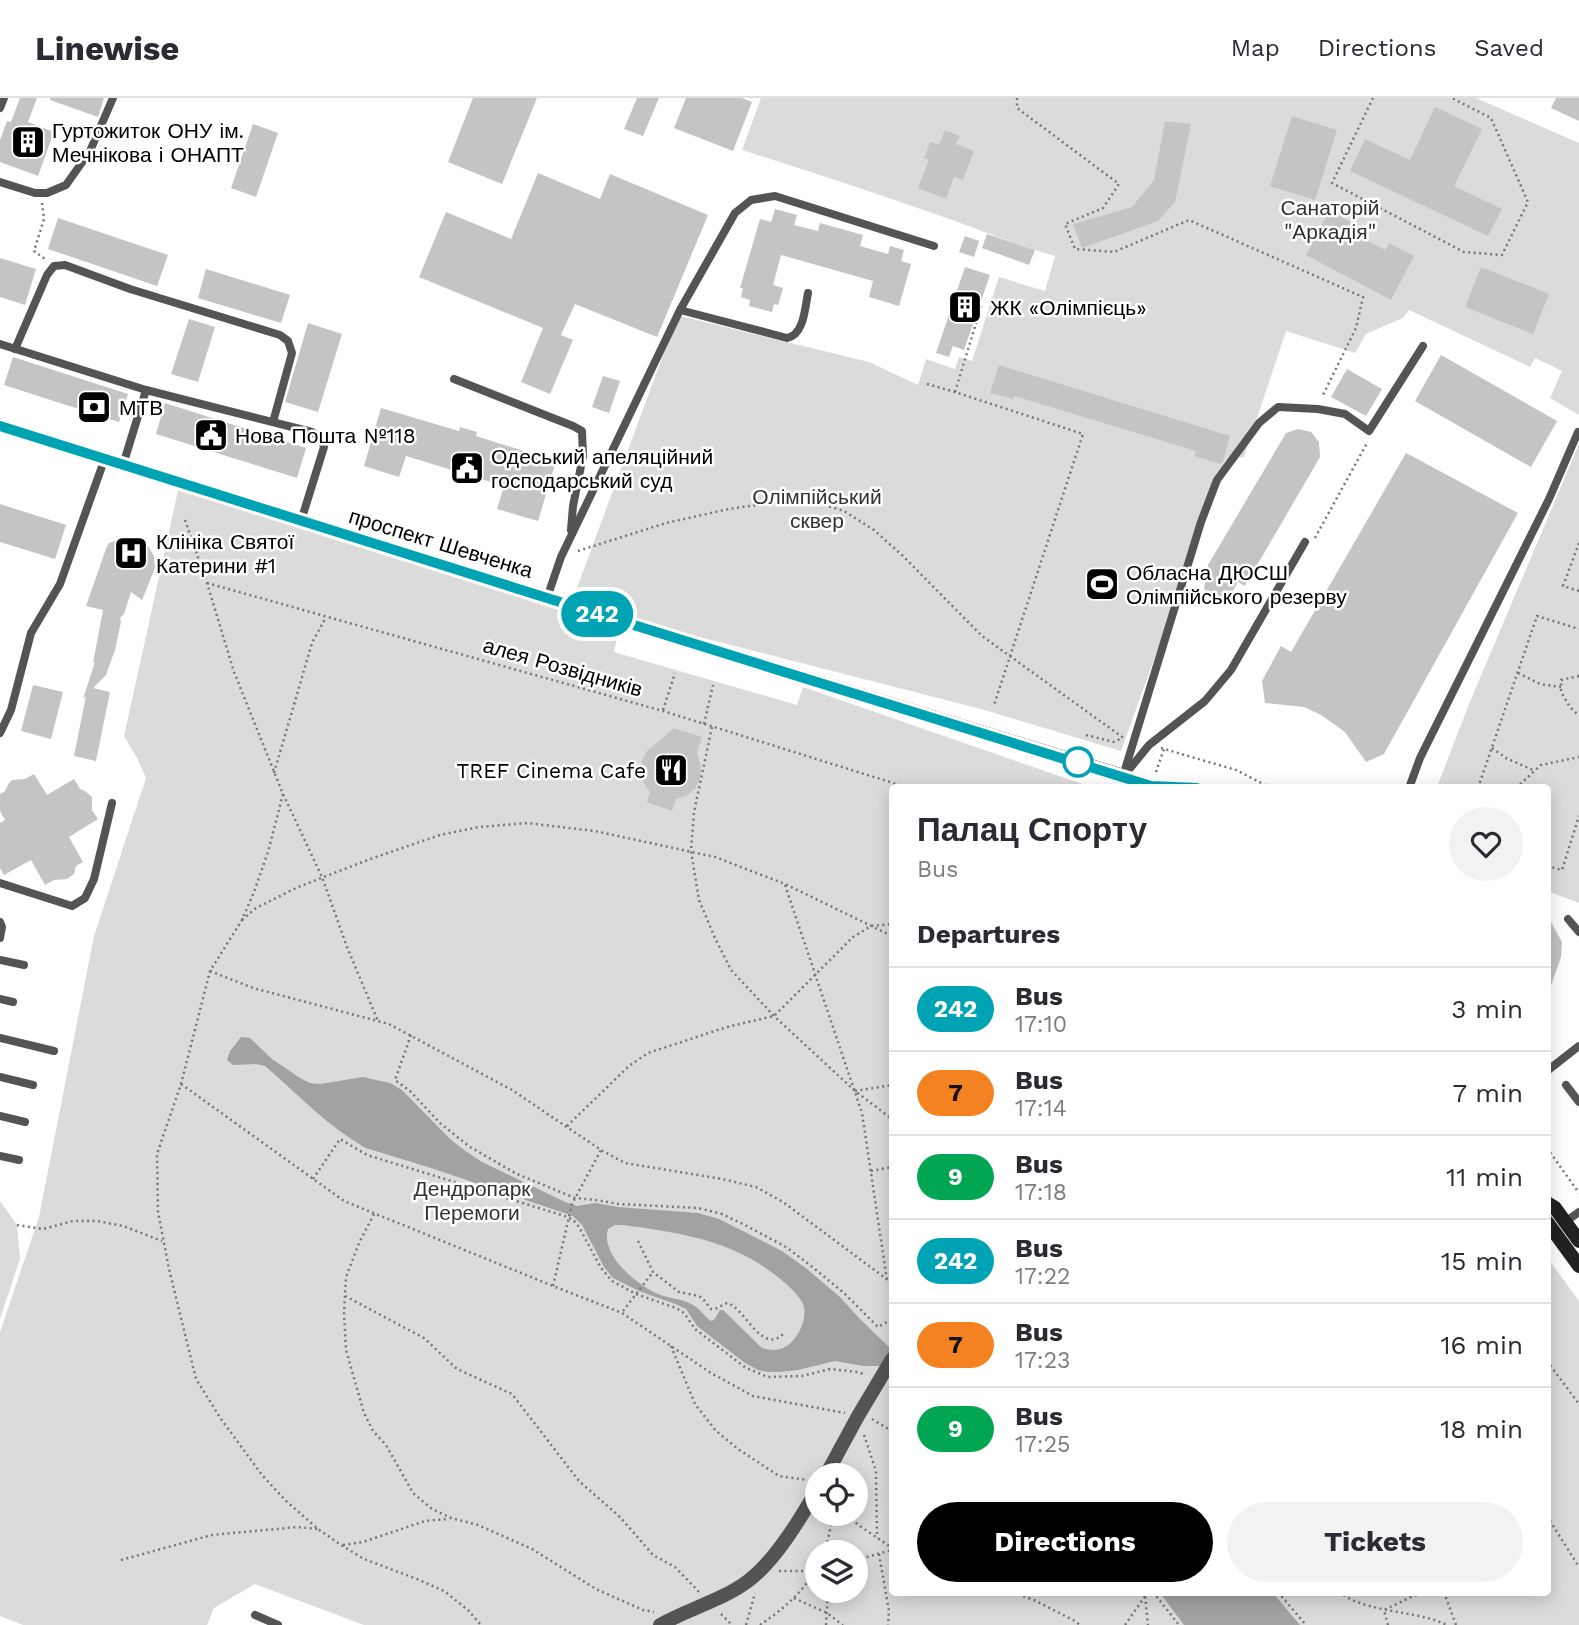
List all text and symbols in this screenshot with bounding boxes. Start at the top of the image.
text: Linewise [35,29,179,68]
text: Map [1231,34,1280,62]
text: Directions [1318,34,1436,62]
text: Saved [1474,34,1544,62]
place label: Гуртожиток ОНУ ім. Мечнікова і ОНАПТ [52,118,244,167]
building icon: Гуртожиток ОНУ ім. Мечнікова і ОНАПТ [9,123,47,161]
park label: Санаторій "Аркадія" [1280,195,1380,244]
building icon: ЖК «Олімпієць» [946,288,984,326]
place label: ЖК «Олімпієць» [990,295,1147,320]
bank icon: МТВ [75,388,113,426]
place label: МТВ [119,395,163,420]
public building icon: Нова Пошта №118 [192,416,230,454]
place label: Нова Пошта №118 [235,423,416,448]
place label: Одеський апеляційний господарський суд [491,444,713,493]
public building icon: Одеський апеляційний господарський суд [448,449,486,487]
park label: Олімпійський сквер [752,484,882,533]
street label: проспект Шевченка [346,503,536,583]
place label: Клініка Святої Катерини #1 [156,529,294,578]
hospital icon: Клініка Святої Катерини #1 [112,534,150,572]
place label: Обласна ДЮСШ Олімпійського резерву [1126,560,1347,609]
sports icon: Обласна ДЮСШ Олімпійського резерву [1083,565,1121,603]
line badge: 242 [557,591,637,637]
text: 242 [575,600,619,628]
street label: алея Розвідників [480,632,646,702]
unlabelled marker [1063,747,1093,777]
restaurant icon: TREF Cinema Cafe [652,751,690,789]
place label: TREF Cinema Cafe [457,758,646,783]
button: heart [1449,807,1523,881]
text: Палац Спорту [917,810,1147,849]
text: Bus [917,856,958,883]
text: Departures [917,919,1060,949]
text: Bus [1015,981,1063,1011]
text: 3 min [1451,994,1523,1024]
text: 242 [934,995,977,1023]
text: 17:10 [1015,1011,1067,1038]
text: Bus [1015,1065,1063,1095]
text: 7 min [1453,1078,1523,1108]
text: 7 [948,1079,963,1107]
text: 17:14 [1015,1095,1067,1122]
text: Bus [1015,1149,1063,1179]
text: 11 min [1446,1162,1523,1192]
text: 9 [948,1163,963,1191]
park label: Дендропарк Перемоги [413,1176,531,1225]
text: 17:18 [1015,1179,1067,1206]
text: Bus [1015,1233,1063,1263]
text: 15 min [1441,1246,1523,1276]
text: 242 [934,1247,977,1275]
text: 17:22 [1015,1263,1071,1290]
text: Bus [1015,1317,1063,1347]
text: 16 min [1440,1330,1523,1360]
text: 7 [948,1331,963,1359]
text: 17:23 [1015,1347,1071,1374]
text: Bus [1015,1401,1063,1431]
text: 18 min [1440,1414,1523,1444]
text: 9 [948,1415,963,1443]
text: 17:25 [1015,1431,1070,1458]
map controls [805,1463,868,1603]
button: locate [805,1463,868,1526]
button: Directions [917,1502,1213,1582]
button: Tickets [1227,1502,1523,1582]
button: layers [805,1540,868,1603]

